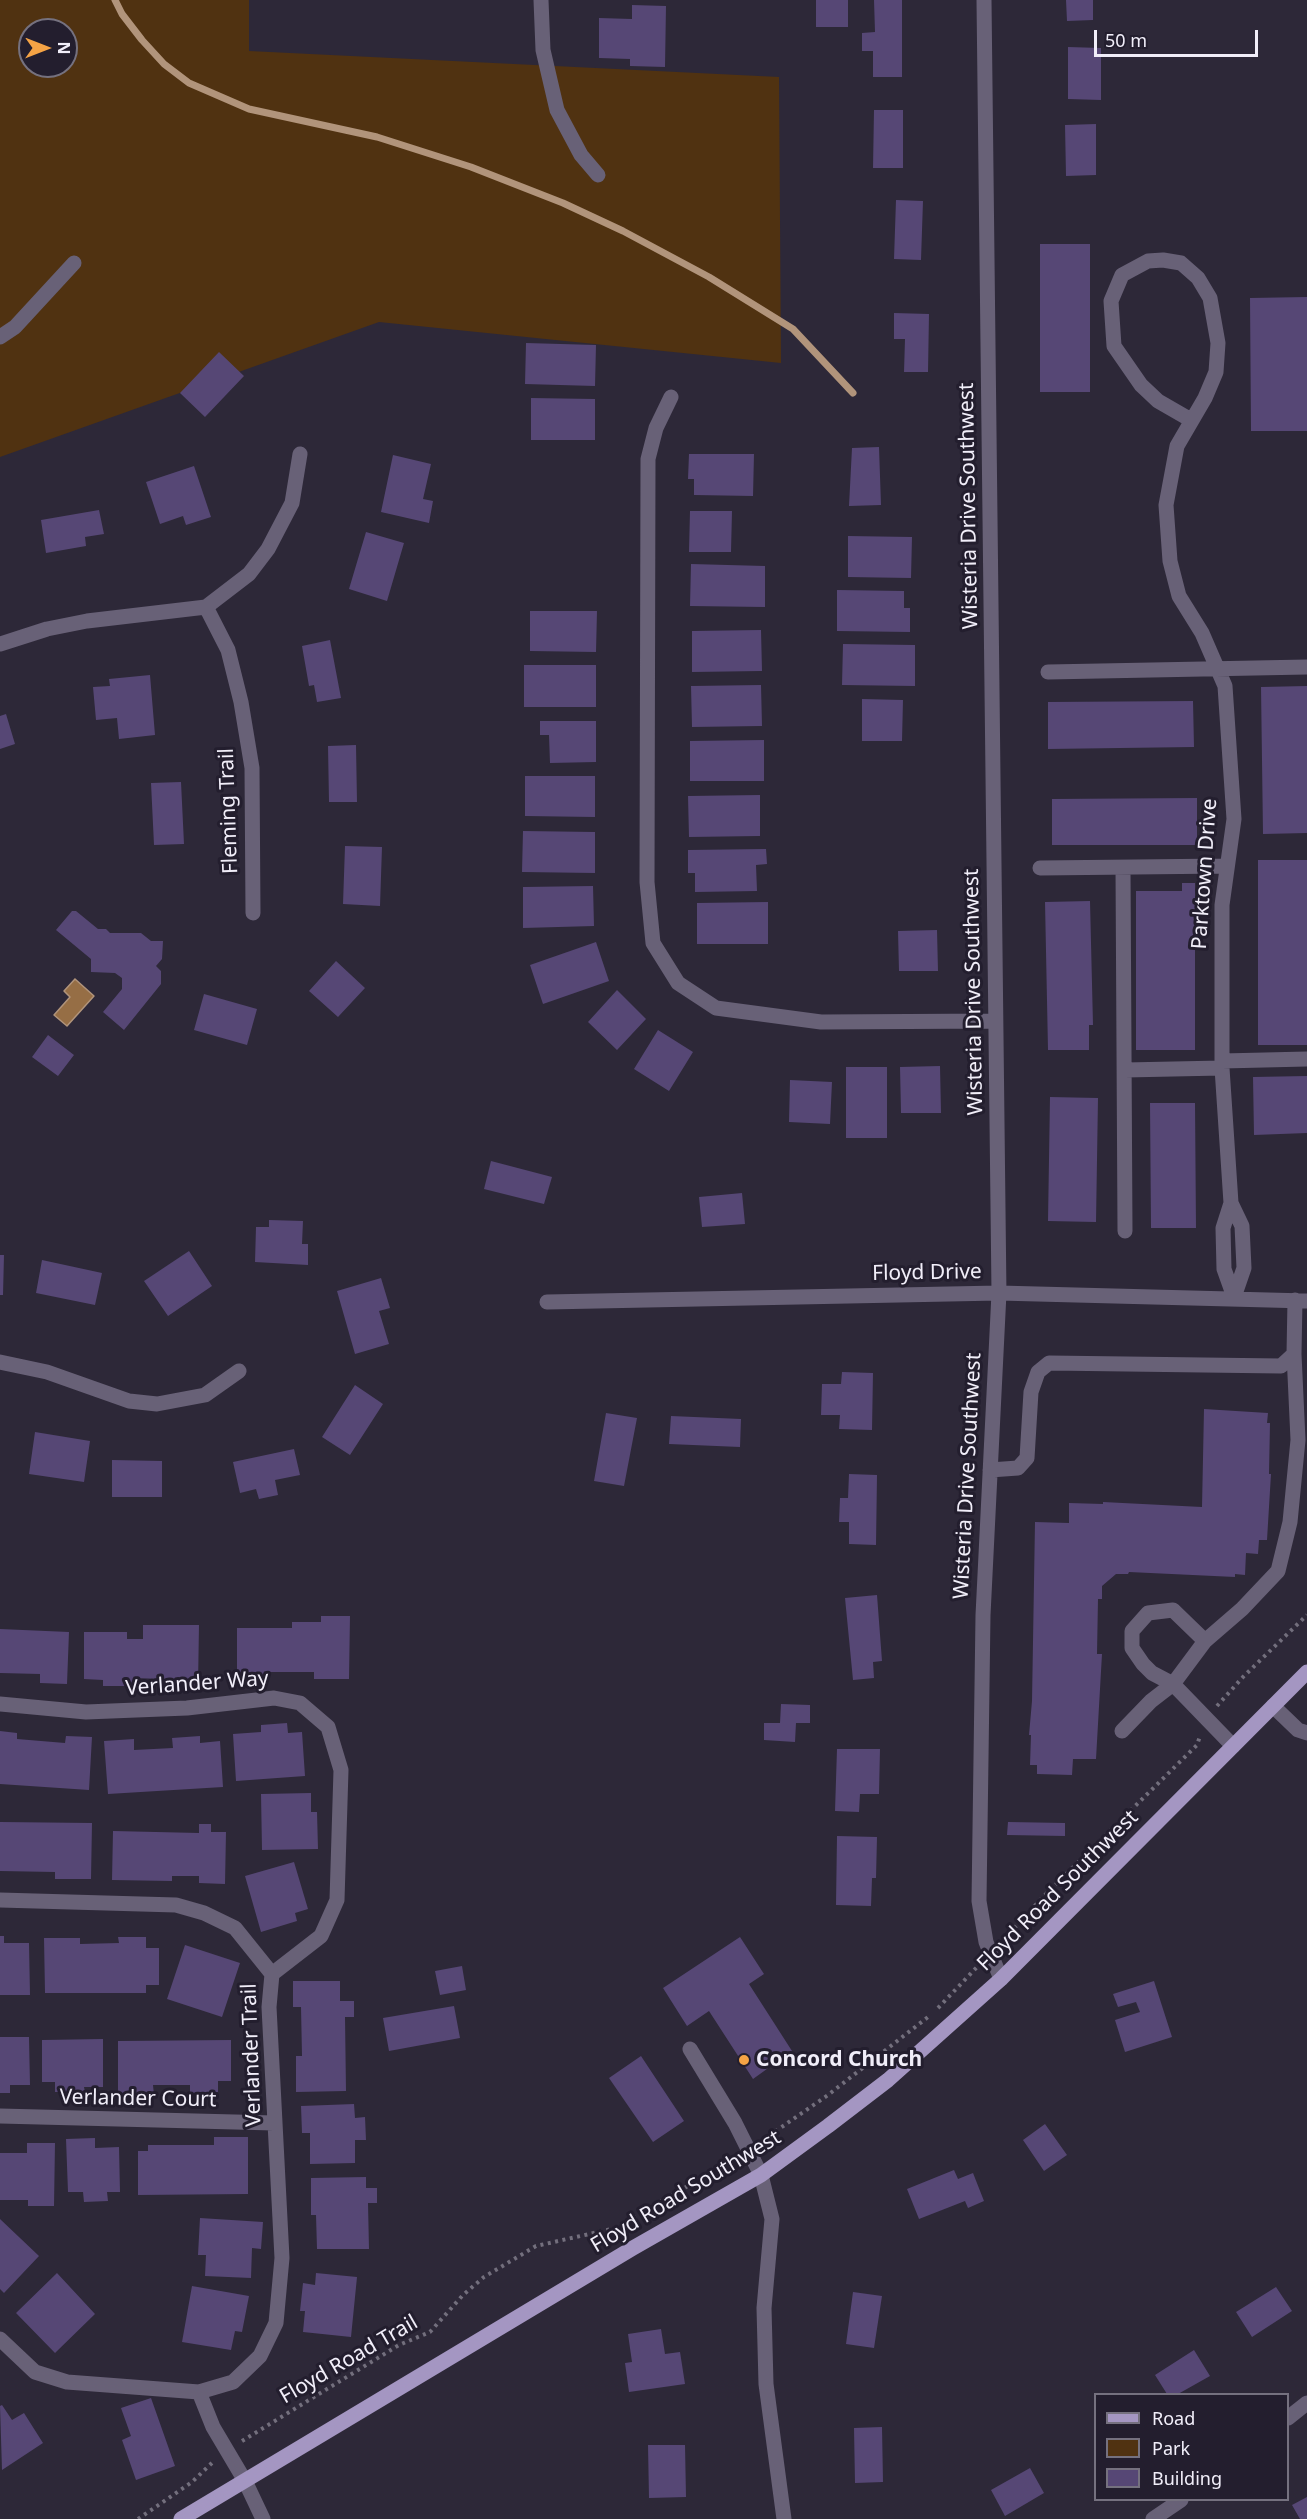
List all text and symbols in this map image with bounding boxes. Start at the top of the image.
north arrow [18,18,78,78]
scale bar [1097,18,1260,56]
text: 50 m [1105,28,1147,52]
text: N [53,41,75,55]
street label: Wisteria Drive Southwest [954,382,984,630]
street label: Fleming Trail [214,748,244,874]
street label: Parktown Drive [1187,798,1223,950]
street label: Wisteria Drive Southwest [959,868,989,1116]
street label: Floyd Drive [872,1259,982,1287]
street label: Wisteria Drive Southwest [949,1352,987,1600]
street label: Verlander Way [125,1666,269,1702]
street label: Floyd Road Southwest [972,1805,1144,1977]
street label: Verlander Trail [237,1983,267,2127]
place label: Concord Church [756,2047,922,2073]
marker: Concord Church [737,2053,751,2067]
street label: Verlander Court [59,2085,217,2113]
street label: Floyd Road Southwest [586,2125,786,2259]
street label: Floyd Road Trail [276,2310,422,2410]
legend [1094,2393,1289,2501]
text: Road [1152,2406,1195,2430]
text: Park [1152,2436,1190,2460]
text: Building [1152,2466,1222,2490]

